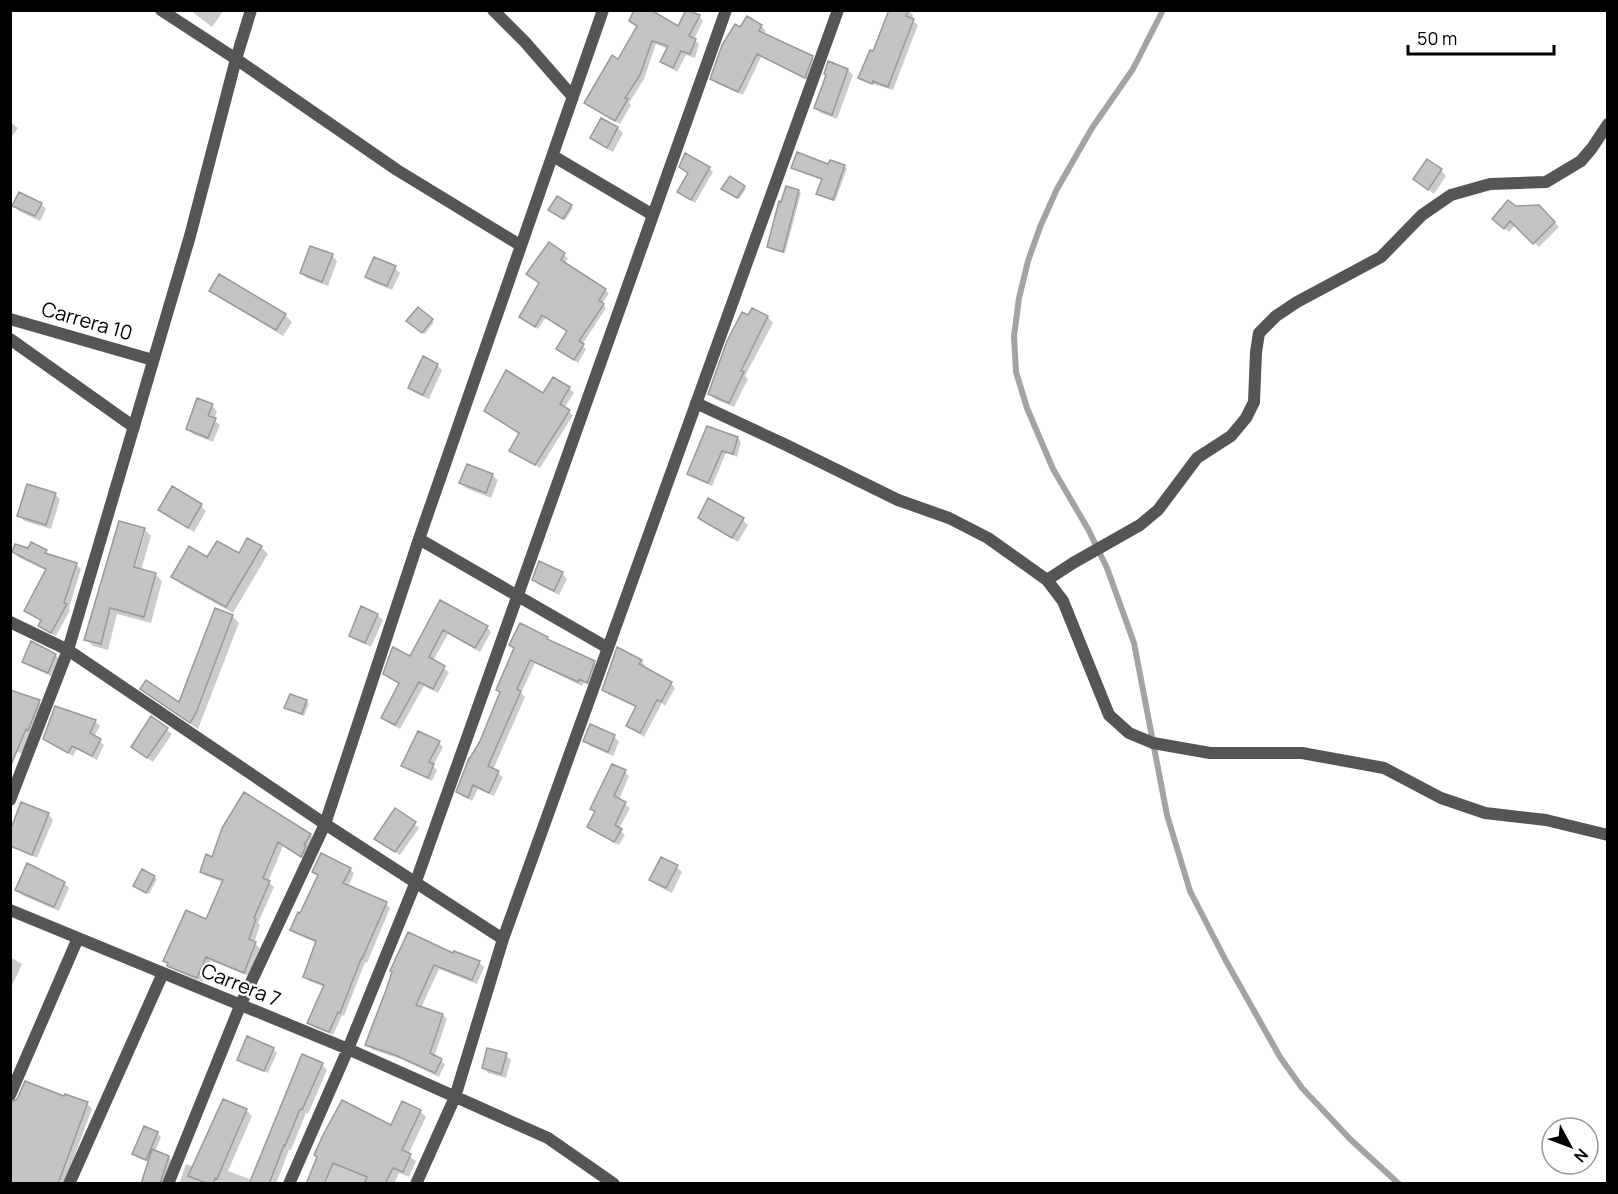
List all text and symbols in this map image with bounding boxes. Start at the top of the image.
scale bar [1408,18,1554,56]
text: 50 m [1417,26,1457,50]
street label: Carrera 10 [39,295,136,346]
street label: Carrera 7 [198,956,285,1013]
north arrow [1540,1116,1600,1176]
text: N [1569,1144,1593,1167]

